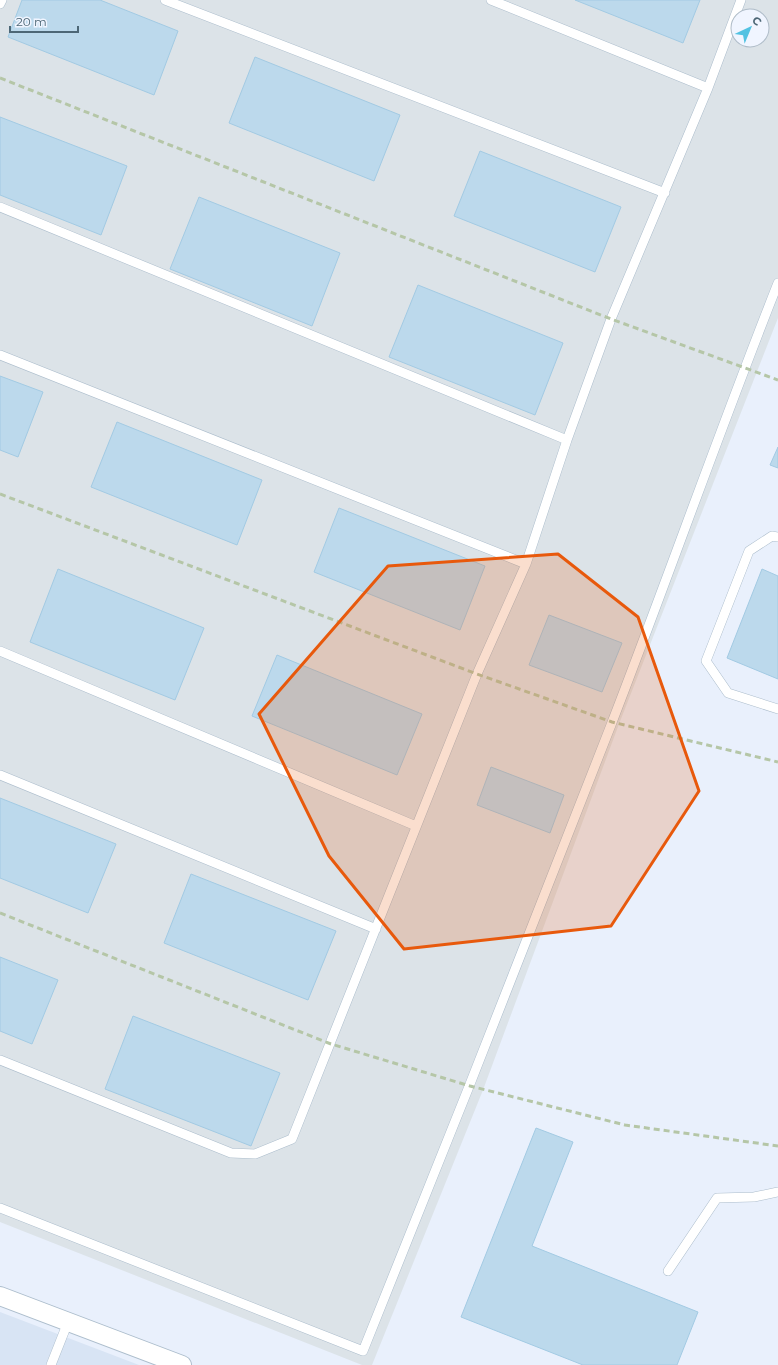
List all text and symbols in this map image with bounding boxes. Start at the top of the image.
scale bar [10,8,78,34]
north arrow [730,8,770,48]
text: С [749,13,765,29]
text: 20 m [16,14,47,29]

